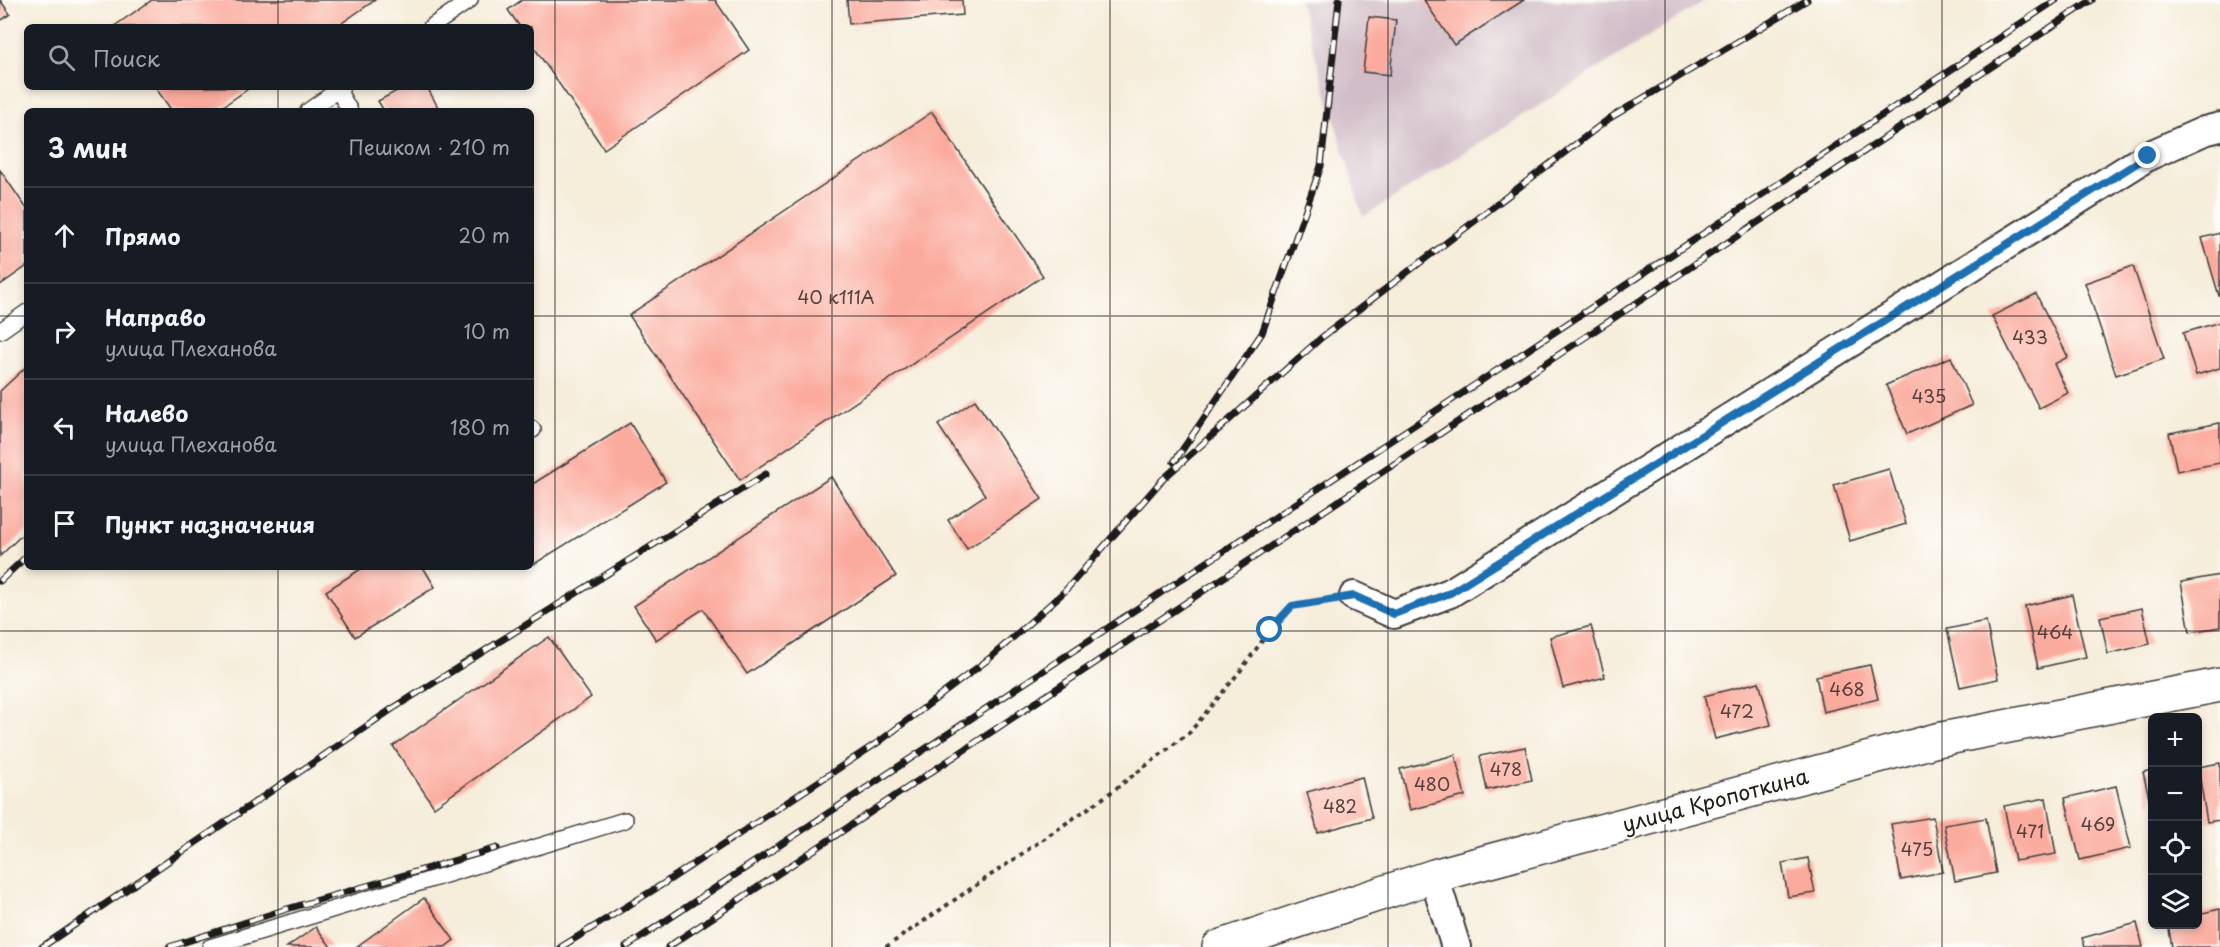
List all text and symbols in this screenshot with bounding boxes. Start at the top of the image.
search box [24,24,534,90]
icon: search [45,41,78,74]
text: Поиск [93,41,160,74]
text: 3 мин [48,128,128,167]
text: Пешком · 210 m [349,132,510,162]
route end [2134,142,2160,168]
icon: ahead [48,219,81,252]
text: Прямо [105,219,180,252]
text: 20 m [458,220,510,250]
house number: 40 к111А [798,283,875,310]
text: Направо [105,300,206,333]
icon: right [48,315,81,348]
text: 10 m [463,316,510,346]
house number: 433 [2012,323,2048,350]
text: улица Плеханова [105,333,277,363]
house number: 435 [1912,382,1946,409]
text: Налево [105,396,188,429]
icon: left [48,411,81,444]
text: 180 m [450,412,510,442]
text: улица Плеханова [105,429,277,459]
icon: arrive [48,507,81,540]
text: Пункт назначения [105,507,315,540]
route start [1256,616,1282,642]
house number: 464 [2037,618,2073,645]
house number: 468 [1829,675,1865,702]
house number: 472 [1720,697,1754,724]
map controls [2148,713,2202,929]
button: + [2148,713,2202,767]
house number: 478 [1490,755,1522,782]
street label: улица Кропоткина [1618,759,1812,839]
button: − [2148,767,2202,821]
house number: 480 [1414,770,1450,797]
house number: 482 [1323,792,1357,819]
house number: 469 [2081,810,2115,837]
house number: 471 [2016,817,2044,844]
button: locate [2148,821,2202,875]
house number: 475 [1901,835,1933,862]
button: layers [2148,875,2202,929]

